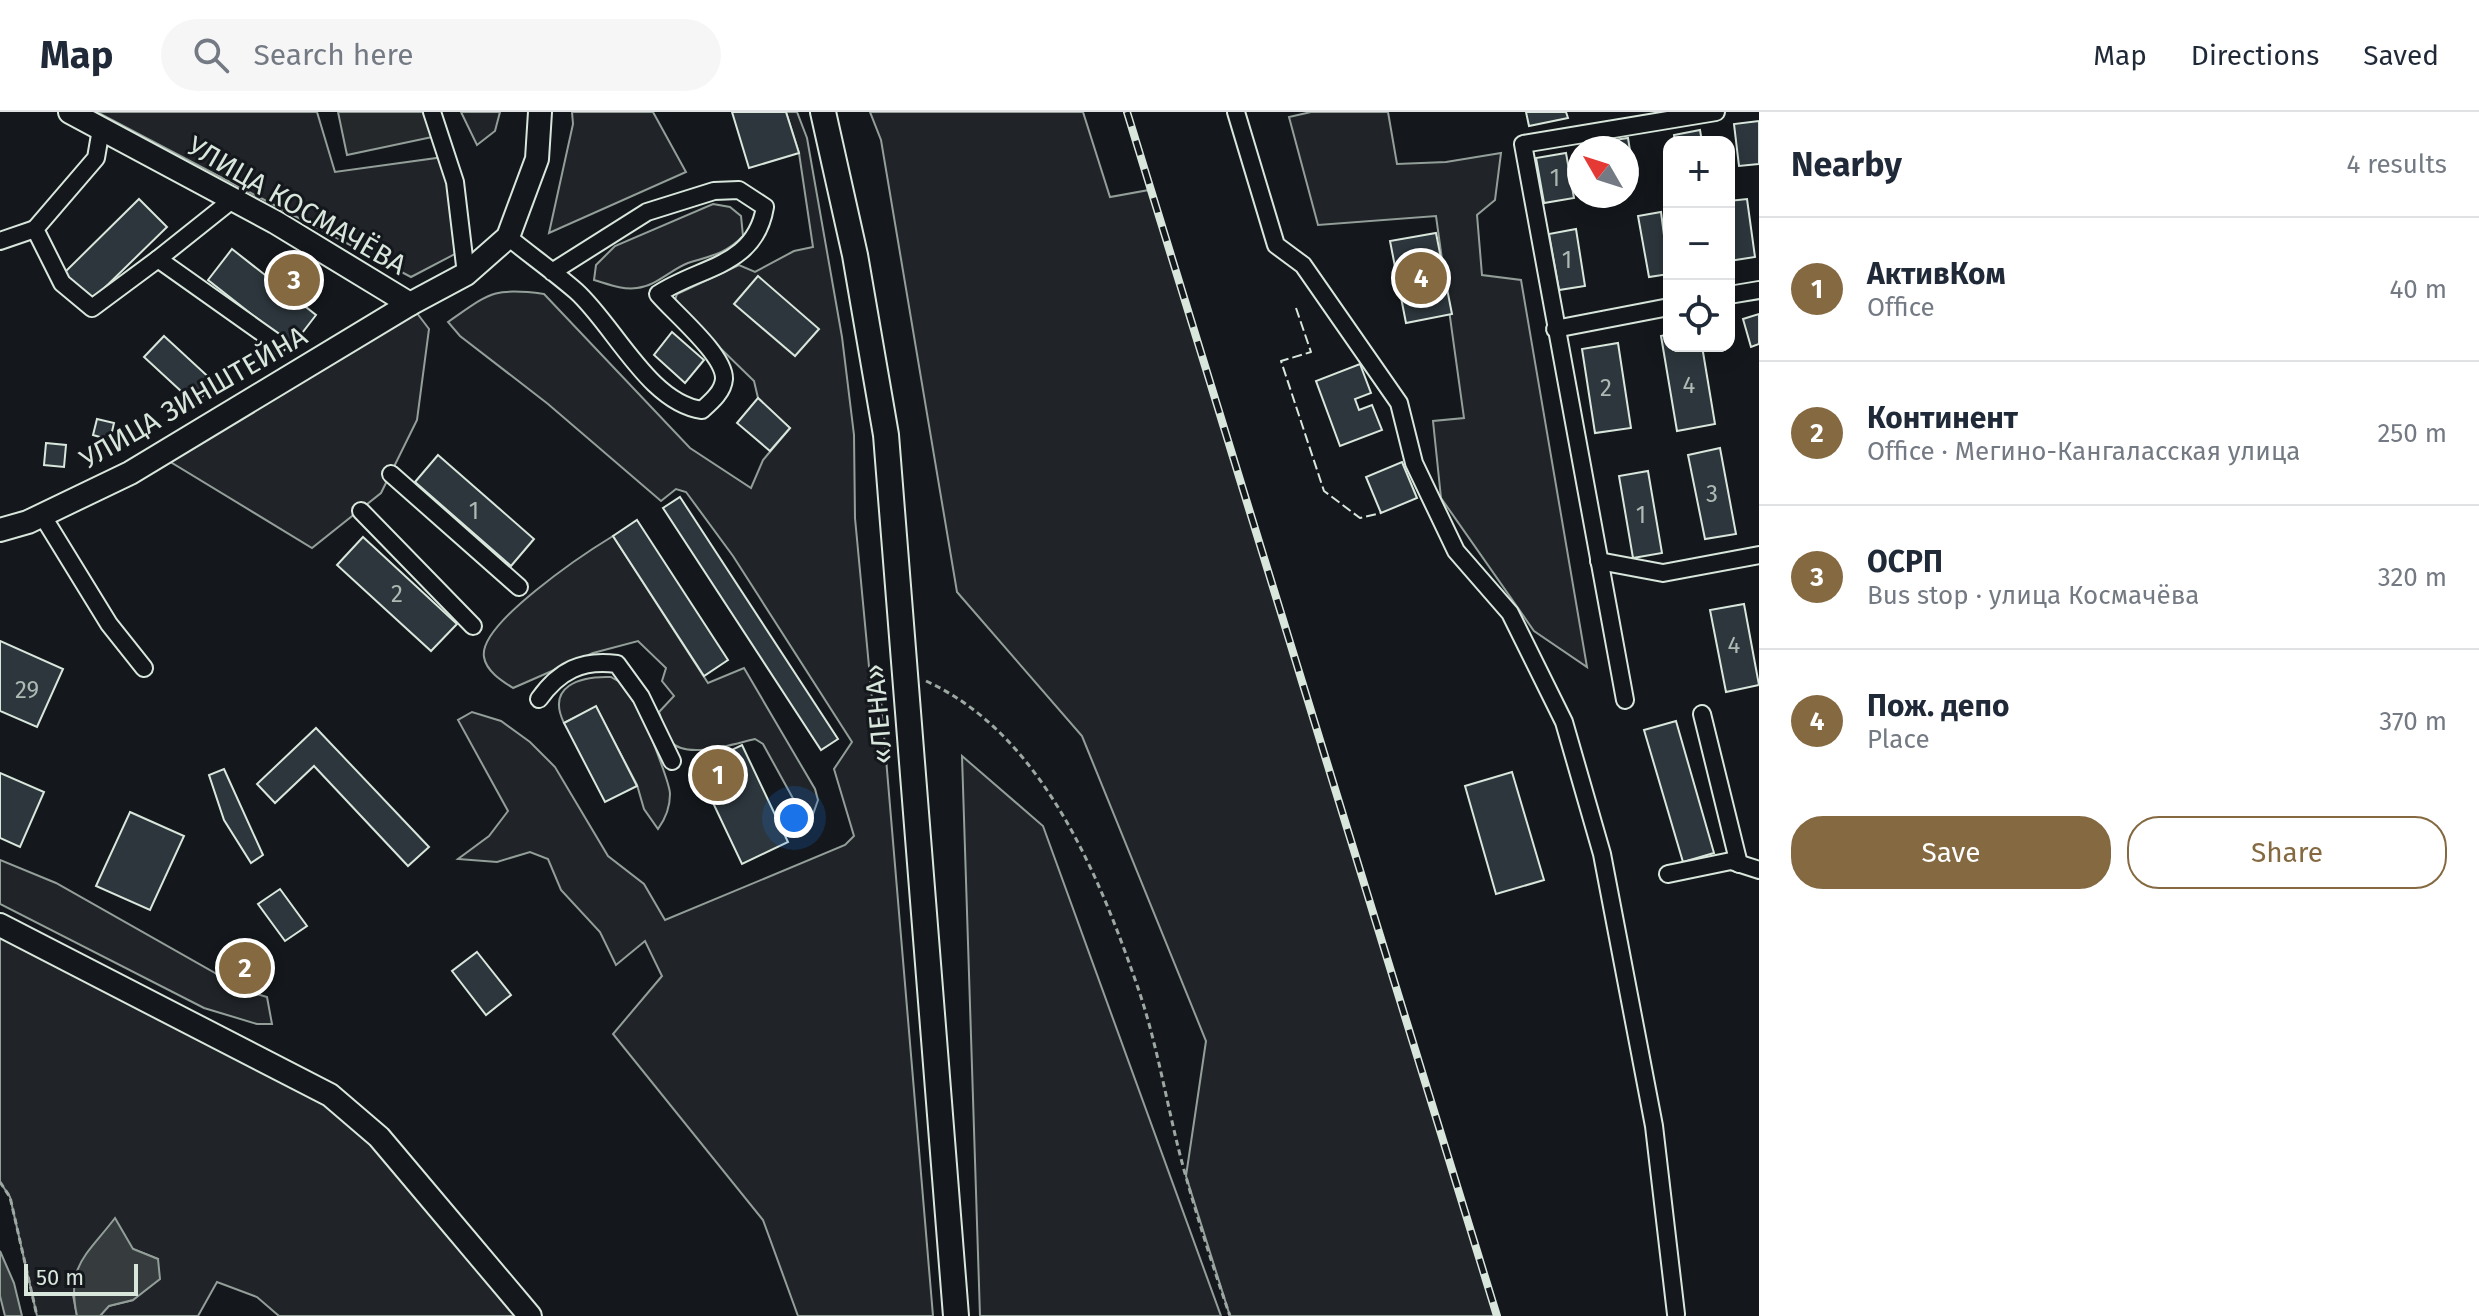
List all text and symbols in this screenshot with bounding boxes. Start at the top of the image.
search box [161,19,721,91]
text: Map [40,32,113,78]
icon: search [189,33,233,77]
text: Search here [253,37,414,73]
text: Map [2093,39,2147,72]
text: Directions [2191,39,2319,72]
text: Saved [2363,39,2439,72]
street label: УЛИЦА КОСМАЧЁВА [181,129,412,282]
north arrow [1567,136,1639,208]
map controls [1663,136,1735,352]
button: + [1663,136,1735,208]
text: Nearby [1791,144,1902,185]
text: 4 results [2346,149,2447,180]
house number: 1 [1550,164,1560,192]
button: − [1663,208,1735,280]
house number: 1 [1562,246,1572,274]
pin: 4 [1395,248,1447,308]
pin: 3 [268,250,320,310]
text: АктивКом [1867,256,2006,292]
text: 1 [1811,274,1823,305]
text: 40 m [2389,274,2447,305]
button: locate [1663,280,1735,352]
text: Office [1867,292,1935,323]
street label: УЛИЦА ЗИНШТЕЙНА [74,319,313,476]
house number: 4 [1683,371,1696,399]
house number: 2 [1600,374,1612,402]
text: Континент [1867,400,2018,436]
text: 2 [1810,418,1824,449]
text: 250 m [2377,418,2447,449]
text: Office · Мегино-Кангаласская улица [1867,436,2300,467]
house number: 3 [1706,480,1718,508]
house number: 1 [469,497,479,525]
house number: 1 [1636,501,1646,529]
text: ОСРП [1867,544,1943,580]
text: 3 [1810,562,1824,593]
text: 320 m [2378,562,2447,593]
house number: 2 [391,580,403,608]
text: Bus stop · улица Космачёва [1867,580,2199,611]
house number: 4 [1728,631,1741,659]
street label: «ЛЕНА» [858,662,899,765]
house number: 29 [15,676,39,704]
text: Пож. депо [1867,688,2009,724]
text: 4 [1810,706,1824,737]
text: 370 m [2379,706,2447,737]
text: Place [1867,724,1930,755]
pin: 1 [692,745,744,805]
your location [774,798,814,838]
button: Save [1791,816,2111,889]
button: Share [2127,816,2447,889]
pin: 2 [219,938,271,998]
scale bar [24,1260,138,1296]
text: 50 m [36,1264,84,1291]

